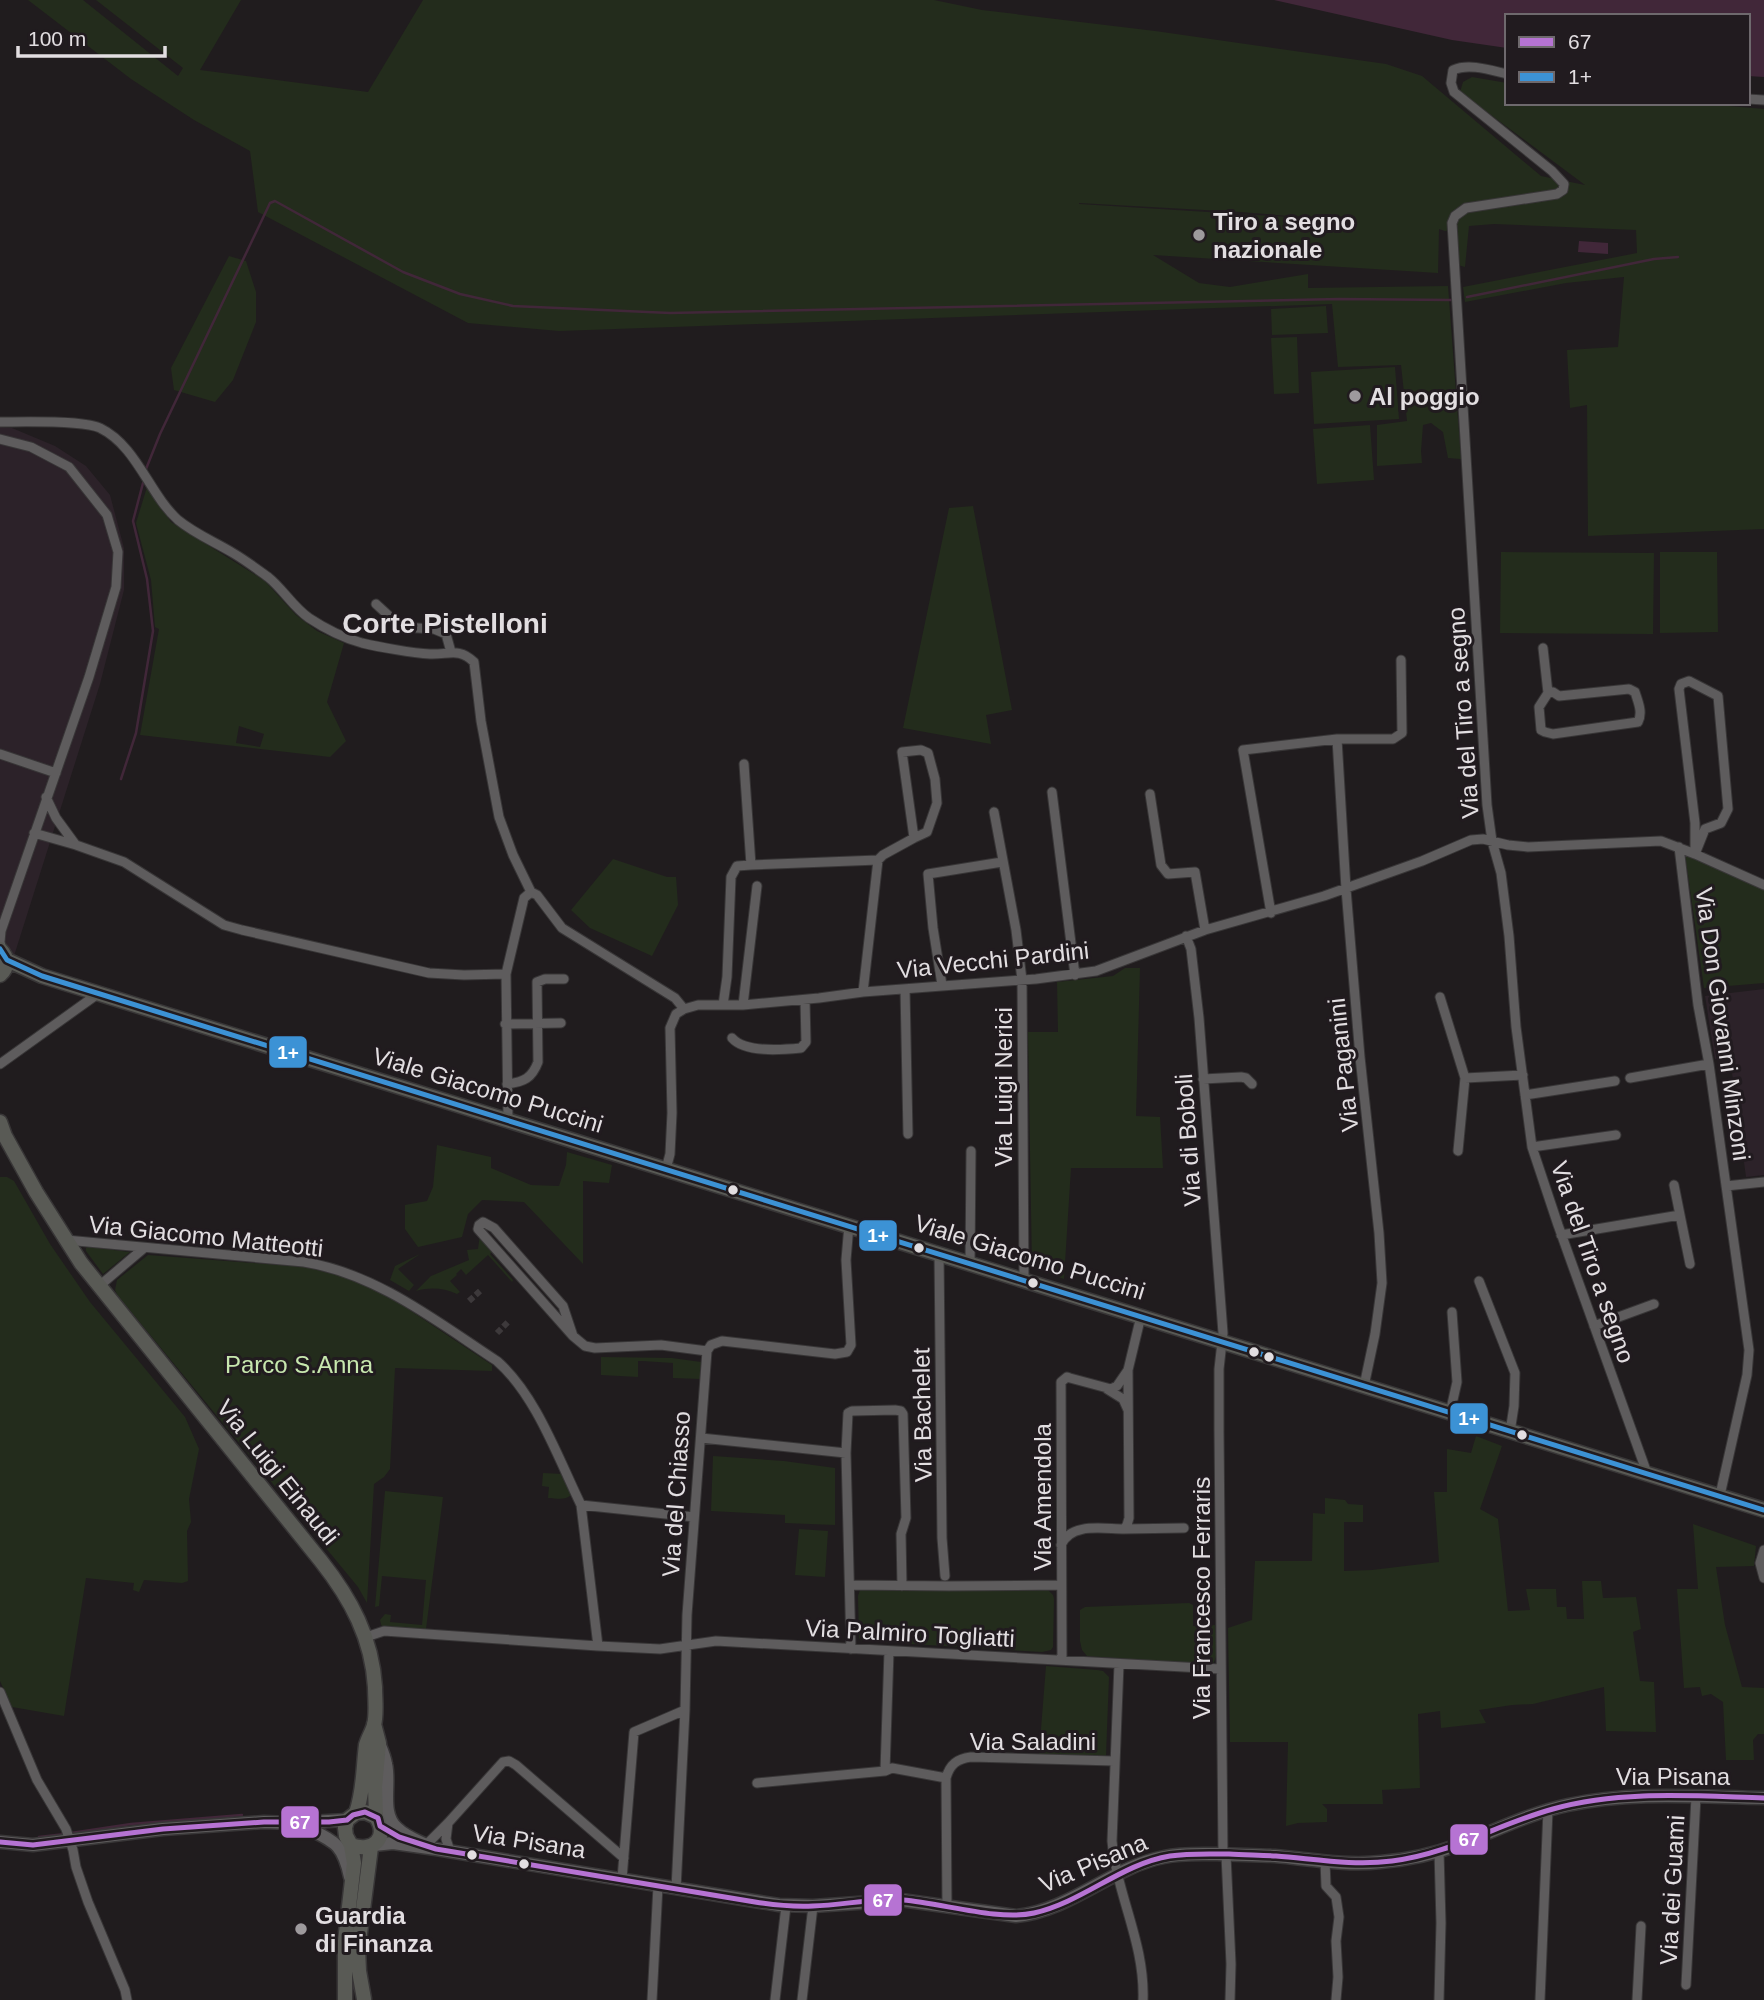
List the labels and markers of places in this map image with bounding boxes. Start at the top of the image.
place label: Tiro a segno nazionale [1213,208,1355,263]
marker: Tiro a segno nazionale [1191,227,1207,243]
place label: Al poggio [1369,383,1480,410]
marker: Al poggio [1347,388,1363,404]
unlabelled marker [726,1183,740,1197]
unlabelled marker [912,1241,926,1255]
unlabelled marker [1026,1276,1040,1290]
unlabelled marker [1247,1345,1261,1359]
unlabelled marker [1262,1350,1276,1364]
unlabelled marker [1515,1428,1529,1442]
unlabelled marker [465,1848,479,1862]
unlabelled marker [517,1857,531,1871]
place label: Guardia di Finanza [315,1902,433,1957]
marker: Guardia di Finanza [293,1921,309,1937]

